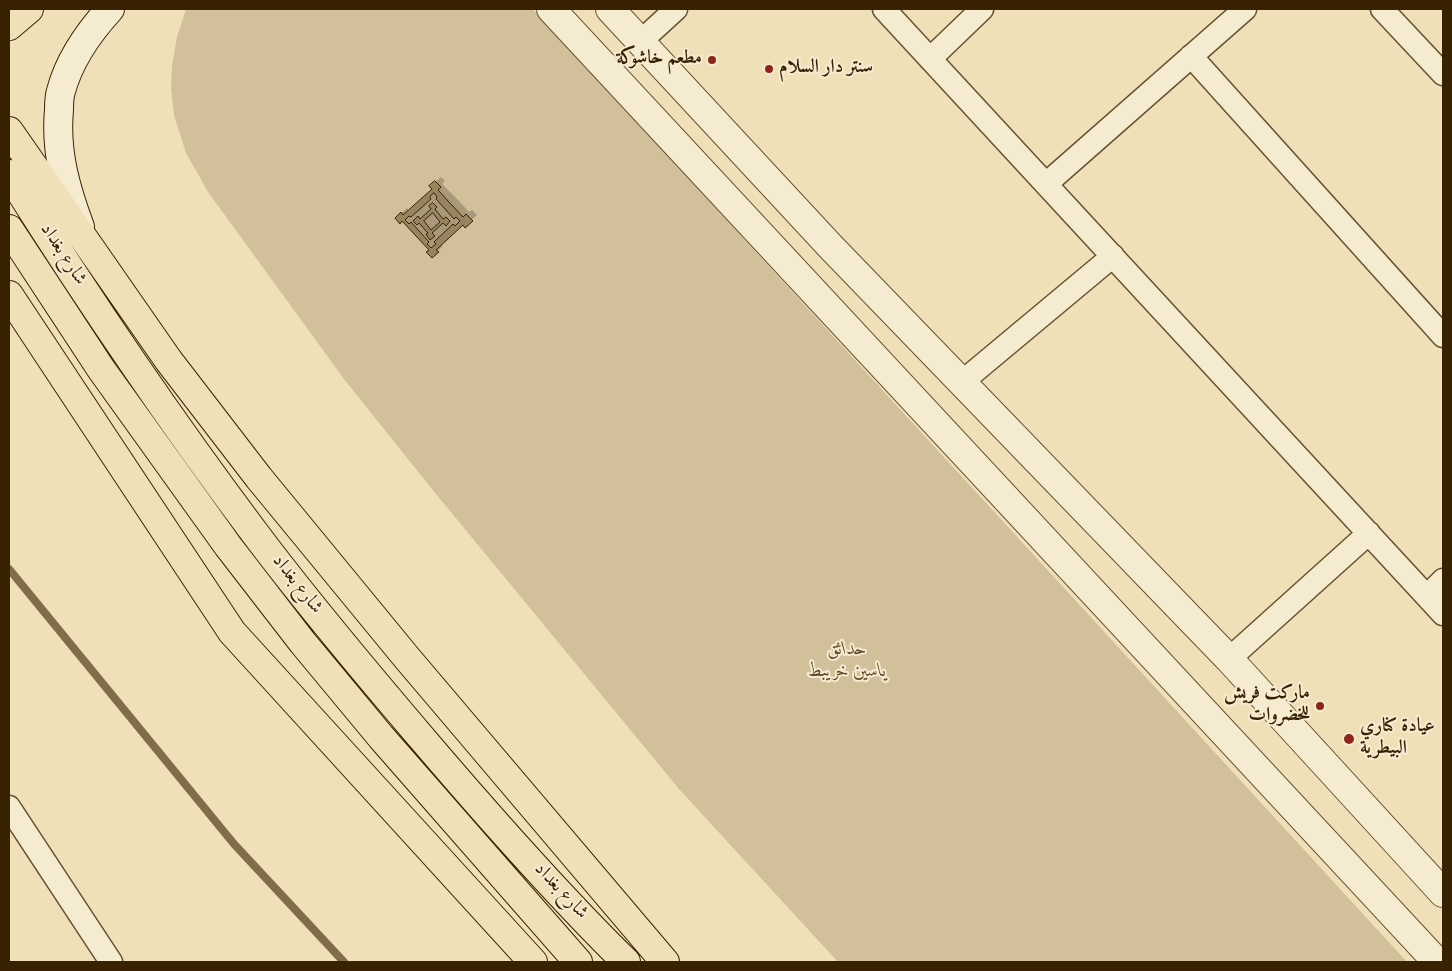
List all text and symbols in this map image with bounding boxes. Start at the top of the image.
place label: مطعم خاشوكة [616,49,702,71]
marker: مطعم خاشوكة [706,54,718,66]
place label: سنتر دار السلام [779,58,873,80]
marker: سنتر دار السلام [763,63,775,75]
street label: شارع بغداد [34,220,90,290]
street label: شارع بغداد [266,551,326,619]
park label: حدائق ياسين خريبط [808,640,886,684]
place label: ماركت فريش للخضروات [1224,684,1310,728]
marker: ماركت فريش للخضروات [1314,700,1326,712]
place label: عيادة كناري البيطرية [1360,717,1435,761]
marker: عيادة كناري البيطرية [1342,732,1356,746]
street label: شارع بغداد [528,859,592,925]

